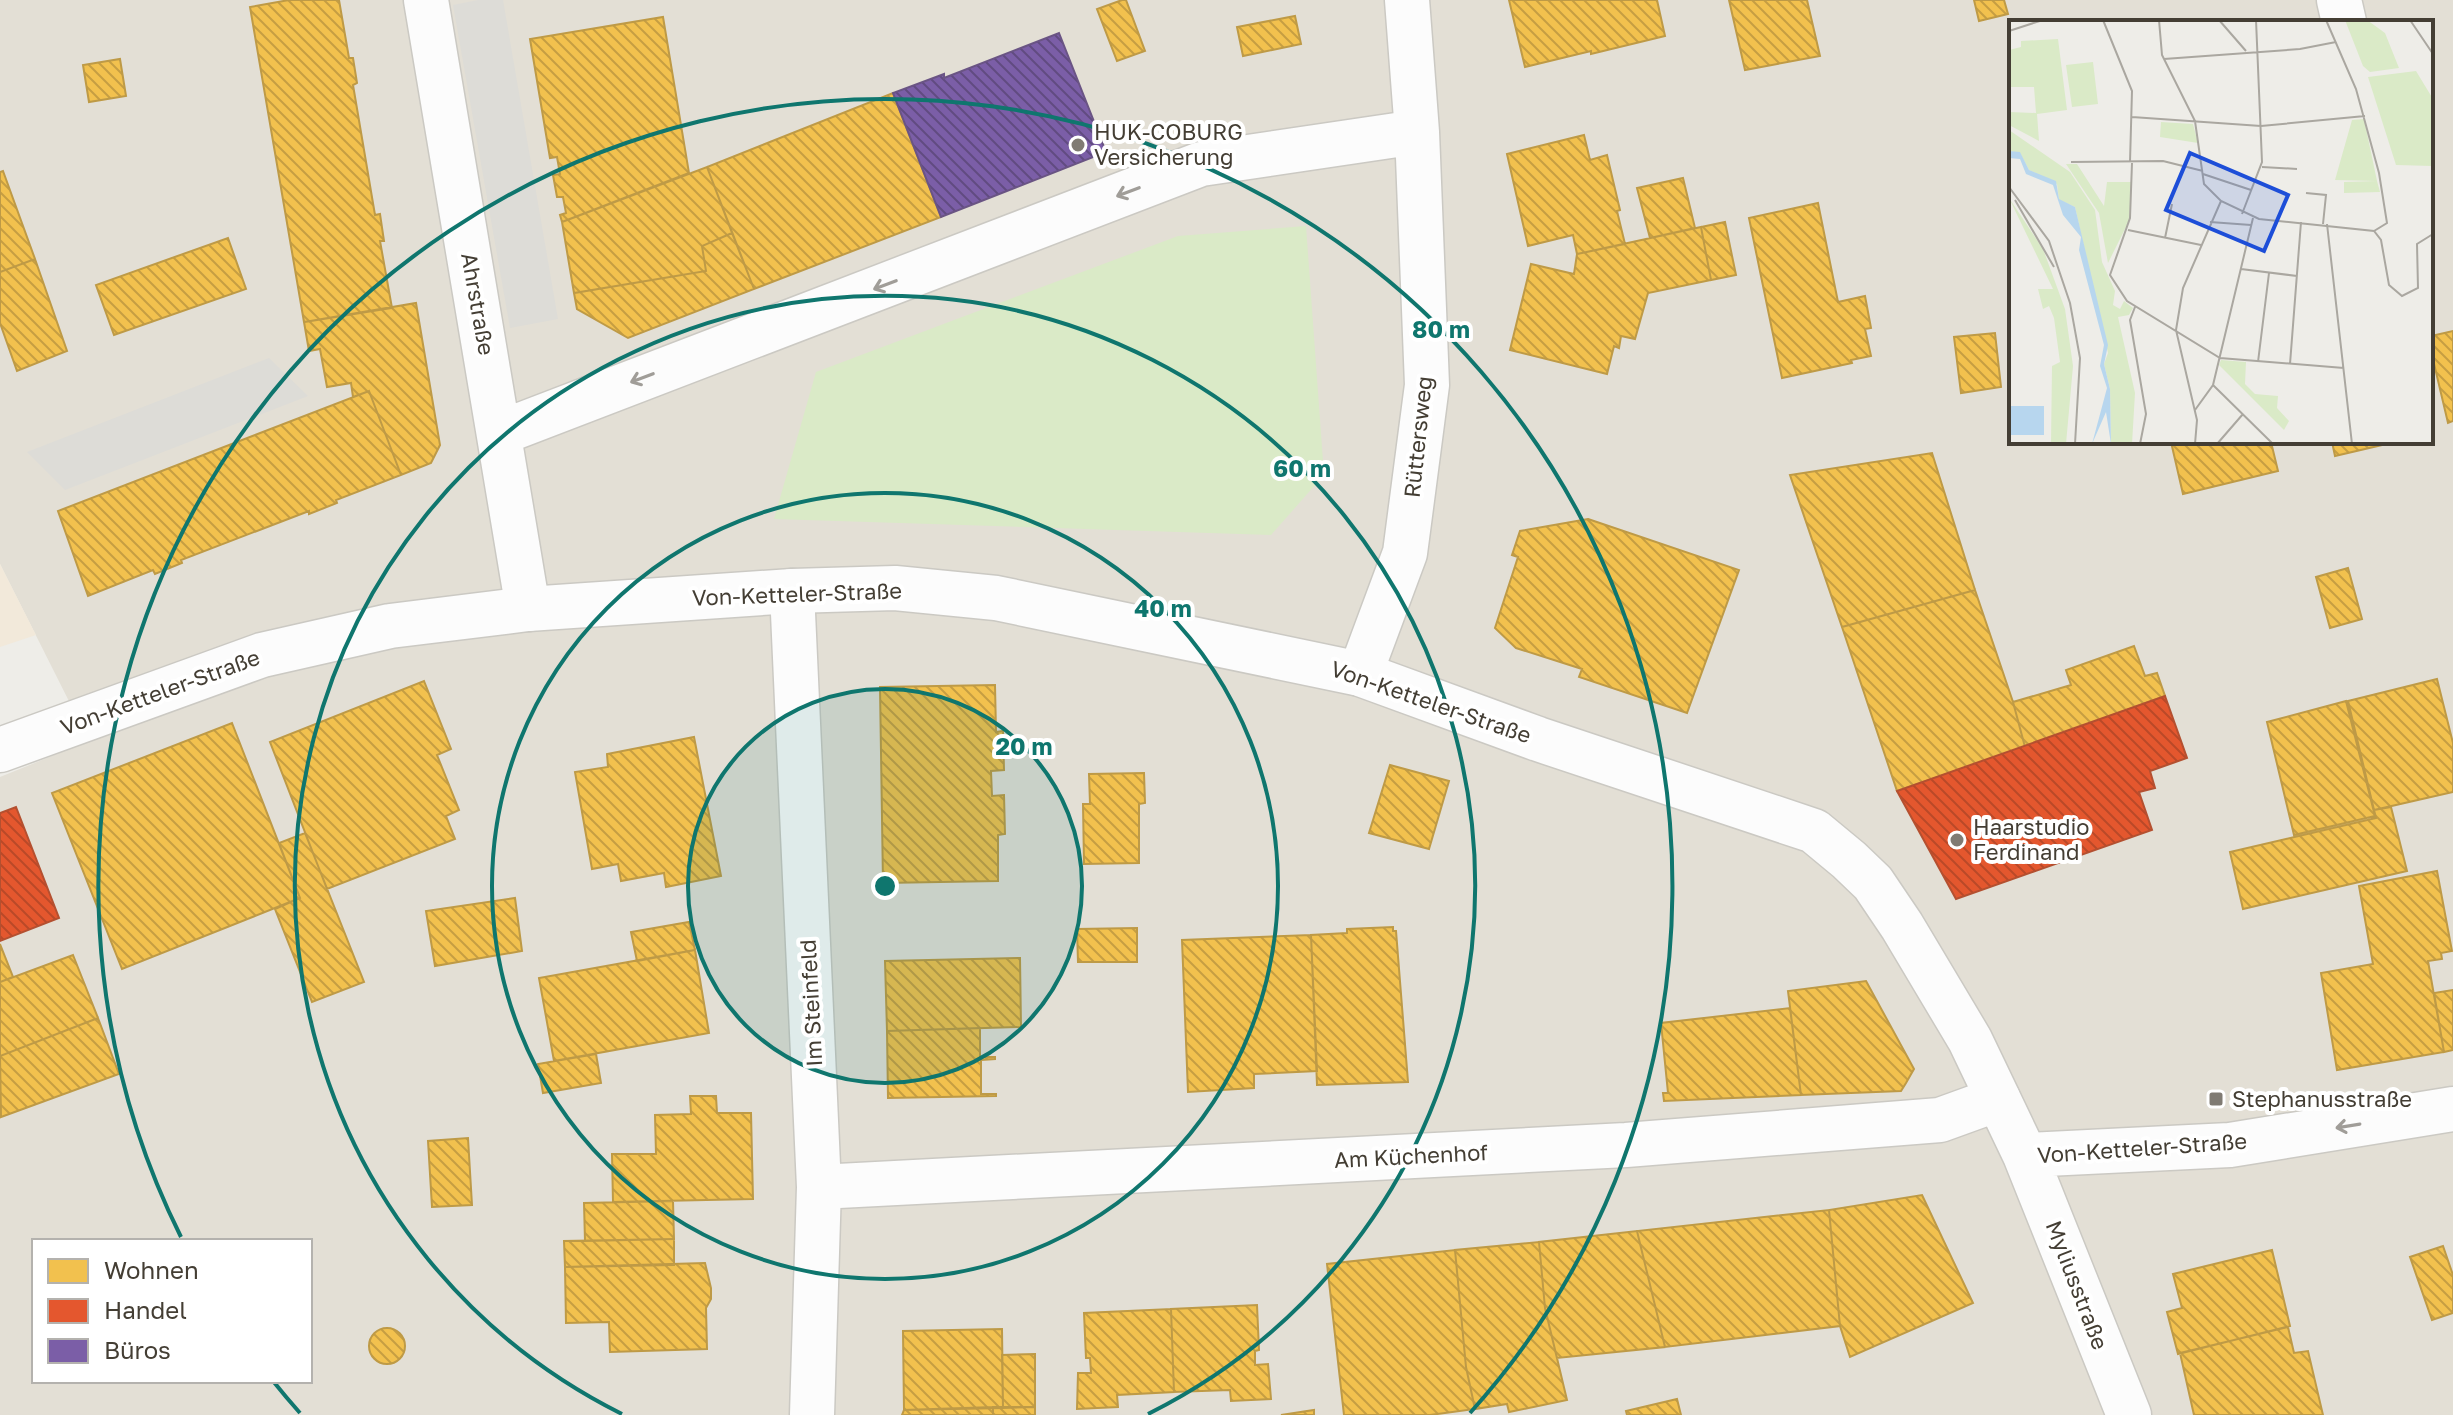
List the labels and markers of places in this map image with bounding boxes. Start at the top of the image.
place label: HUK-COBURG Versicherung [1094,118,1243,170]
marker: HUK-COBURG Versicherung [1069,136,1087,154]
place label: Haarstudio Ferdinand [1973,813,2090,865]
marker: Haarstudio Ferdinand [1948,831,1966,849]
centre of rings [871,872,899,900]
place label: Stephanusstraße [2232,1085,2412,1112]
marker: Stephanusstraße [2207,1090,2225,1108]

